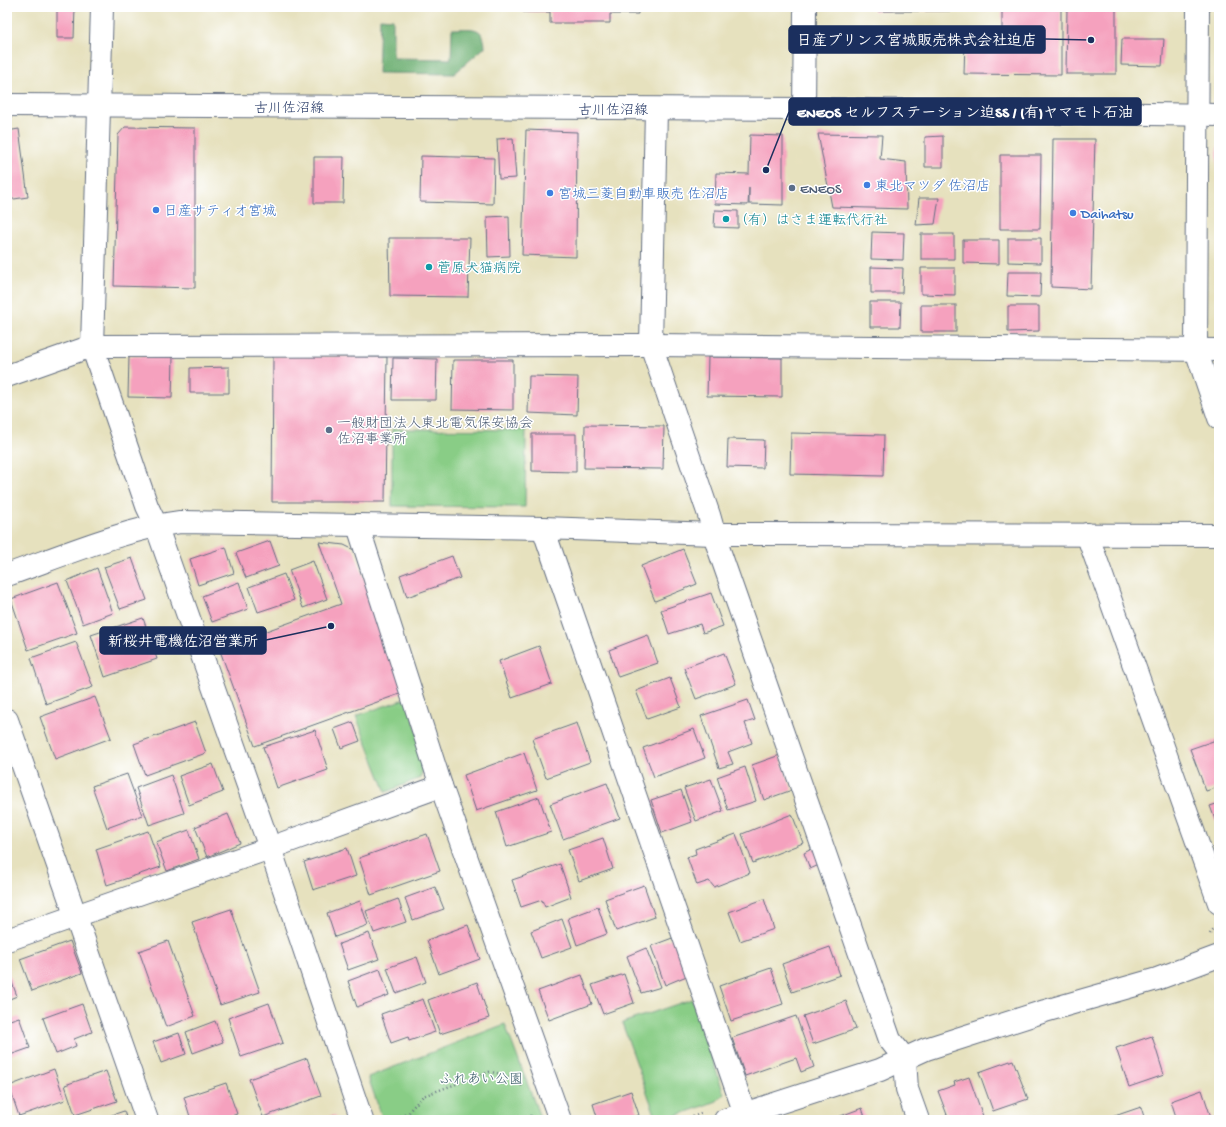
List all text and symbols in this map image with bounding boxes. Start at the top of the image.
callout: 日産プリンス宮城販売株式会社迫店 [789,26,1045,53]
text: 日産プリンス宮城販売株式会社迫店 [797,32,1037,51]
callout: ENEOS セルフステーション迫SS / (有)ヤマモト石油 [789,98,1141,125]
street label: 古川佐沼線 [254,101,324,118]
street label: 古川佐沼線 [578,103,648,120]
text: ENEOS セルフステーション迫SS / (有)ヤマモト石油 [797,104,1133,123]
place label: 東北マツダ 佐沼店 [875,179,990,196]
marker: 東北マツダ 佐沼店 [862,180,872,190]
place label: ENEOS [800,182,842,199]
marker: ENEOS [787,183,797,193]
place label: 宮城三菱自動車販売 佐沼店 [558,187,729,204]
marker: 宮城三菱自動車販売 佐沼店 [545,188,555,198]
place label: 日産サティオ宮城 [164,204,276,221]
marker: 日産サティオ宮城 [151,205,161,215]
place label: Daihatsu [1080,207,1134,224]
marker: Daihatsu [1068,208,1078,218]
place label: （有）はさま運転代行社 [734,213,888,230]
marker: （有）はさま運転代行社 [721,214,731,224]
place label: 菅原犬猫病院 [437,261,521,278]
marker: 菅原犬猫病院 [424,262,434,272]
place label: 一般財団法人東北電気保安協会 佐沼事業所 [337,416,533,449]
marker: 一般財団法人東北電気保安協会 佐沼事業所 [324,425,334,435]
callout: 新桜井電機佐沼営業所 [100,627,266,654]
text: 新桜井電機佐沼営業所 [108,633,258,652]
park label: ふれあい公園 [439,1072,523,1089]

